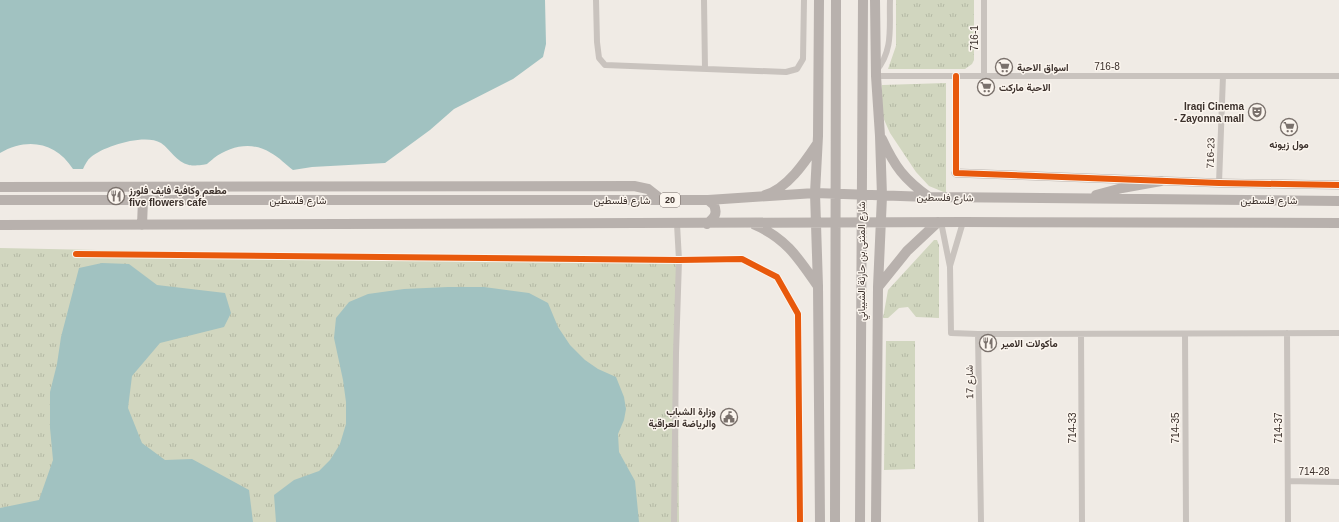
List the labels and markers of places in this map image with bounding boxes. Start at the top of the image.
supermarket icon: اسواق الاحبة [994,57,1014,77]
place label: اسواق الاحبة [1017,62,1069,74]
supermarket icon: الاحبة ماركت [976,77,996,97]
place label: الاحبة ماركت [999,82,1051,94]
place label: Iraqi Cinema - Zayonna mall [1174,101,1244,124]
theatre icon: Iraqi Cinema - Zayonna mall [1247,102,1267,122]
supermarket icon: مول زيونه [1279,117,1299,137]
place label: مول زيونه [1269,139,1309,151]
place label: مطعم وكافية فايف فلورز five flowers cafe [128,185,227,208]
restaurant icon: مطعم وكافية فايف فلورز five flowers cafe [106,186,126,206]
restaurant icon: مأكولات الامير [978,333,998,353]
place label: مأكولات الامير [1000,338,1058,350]
place label: وزارة الشباب والرياضة العراقية [648,406,716,430]
public building icon: وزارة الشباب والرياضة العراقية [719,407,739,427]

